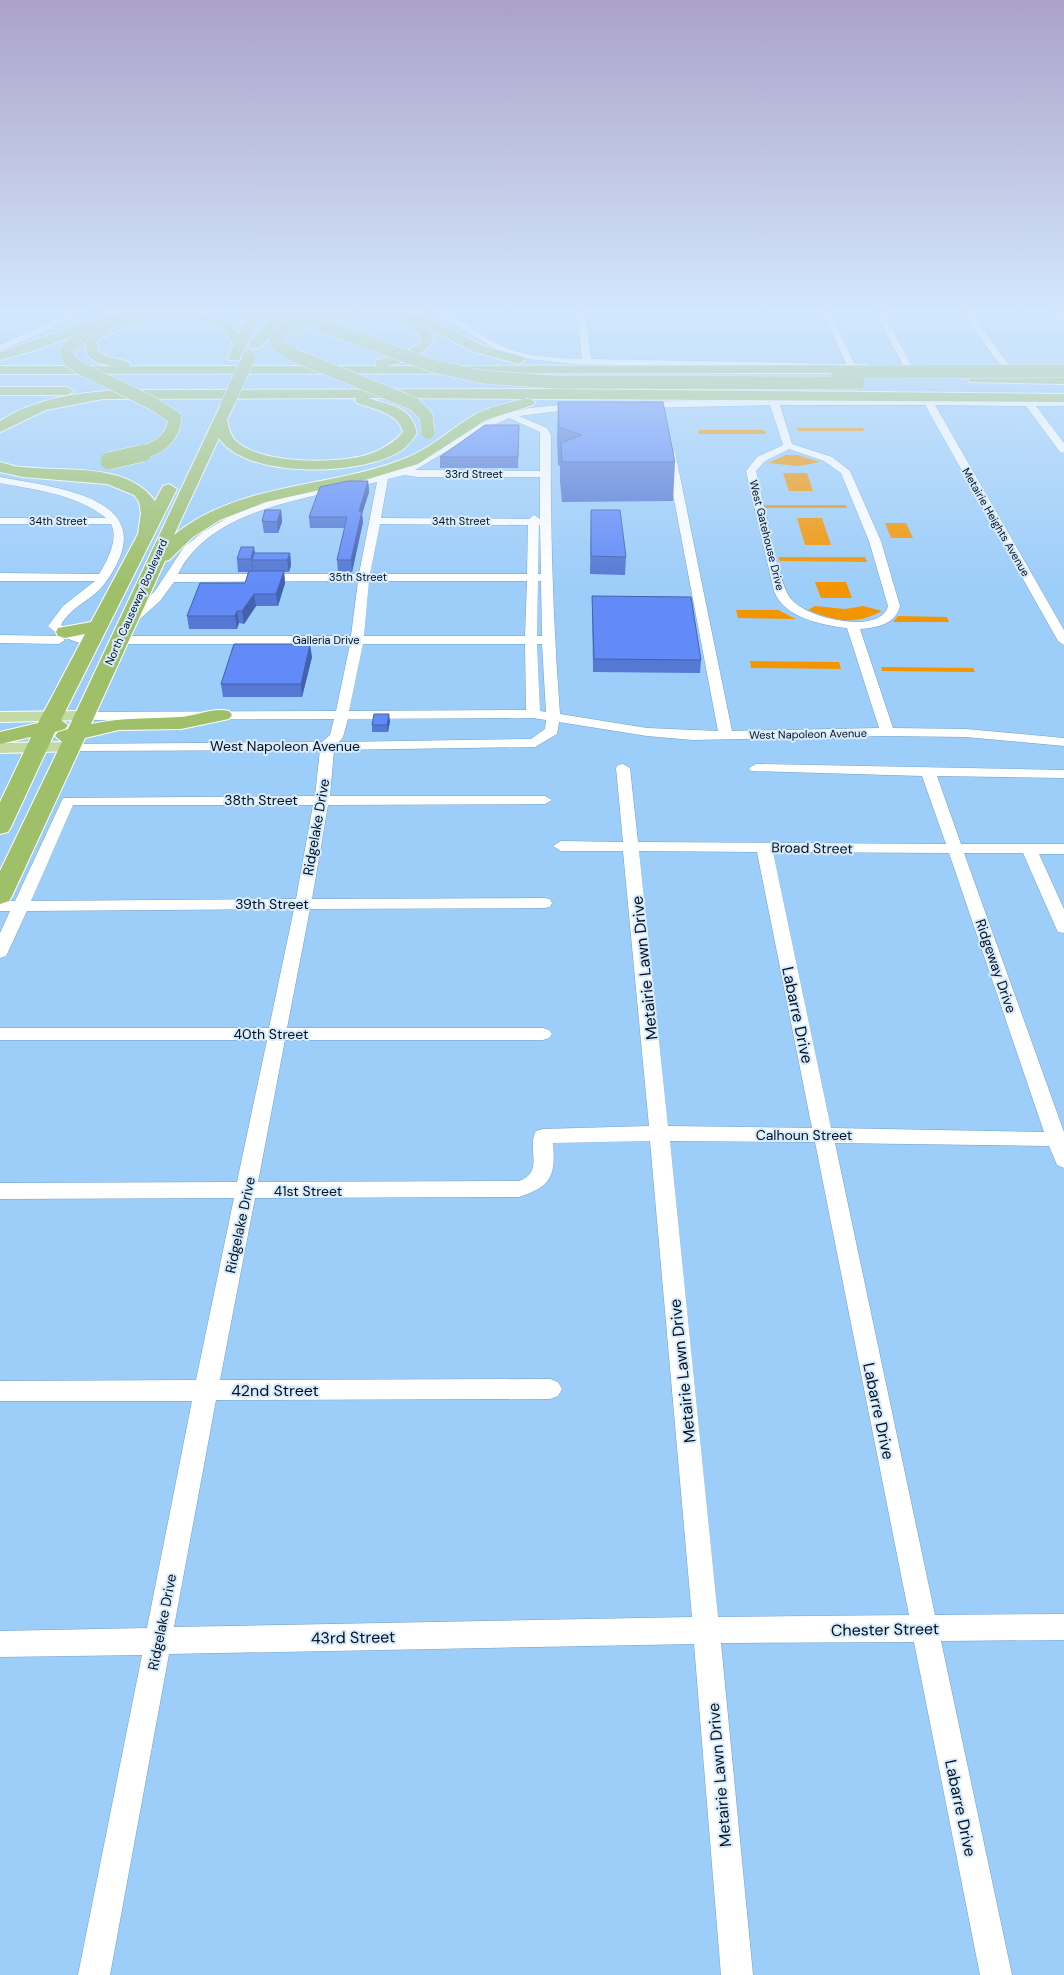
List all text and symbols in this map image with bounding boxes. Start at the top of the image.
street label: Metairie Heights Avenue [959,465,1033,579]
street label: 33rd Street [445,467,503,481]
street label: West Gatehouse Drive [746,478,788,592]
street label: 34th Street [29,514,87,528]
street label: 34th Street [432,514,490,528]
street label: North Causeway Boulevard [102,537,170,667]
street label: 35th Street [329,570,387,584]
street label: Galleria Drive [292,633,360,647]
street label: West Napoleon Avenue [749,726,867,742]
street label: West Napoleon Avenue [210,737,360,755]
street label: Ridgelake Drive [299,777,333,877]
street label: 38th Street [224,791,298,809]
street label: Broad Street [771,838,853,858]
street label: 39th Street [235,895,309,913]
street label: Metairie Lawn Drive [626,895,663,1041]
street label: Ridgeway Drive [972,917,1021,1015]
street label: Labarre Drive [777,965,818,1066]
street label: 40th Street [233,1025,309,1043]
street label: Calhoun Street [756,1126,852,1144]
street label: Ridgelake Drive [221,1175,259,1275]
street label: 41st Street [274,1182,342,1200]
street label: Metairie Lawn Drive [664,1298,701,1444]
street label: Labarre Drive [858,1361,899,1462]
street label: 42nd Street [231,1380,319,1401]
street label: Ridgelake Drive [144,1572,180,1672]
street label: Chester Street [831,1618,939,1641]
street label: 43rd Street [311,1626,395,1649]
street label: Metairie Lawn Drive [703,1702,736,1848]
street label: Labarre Drive [940,1758,981,1859]

